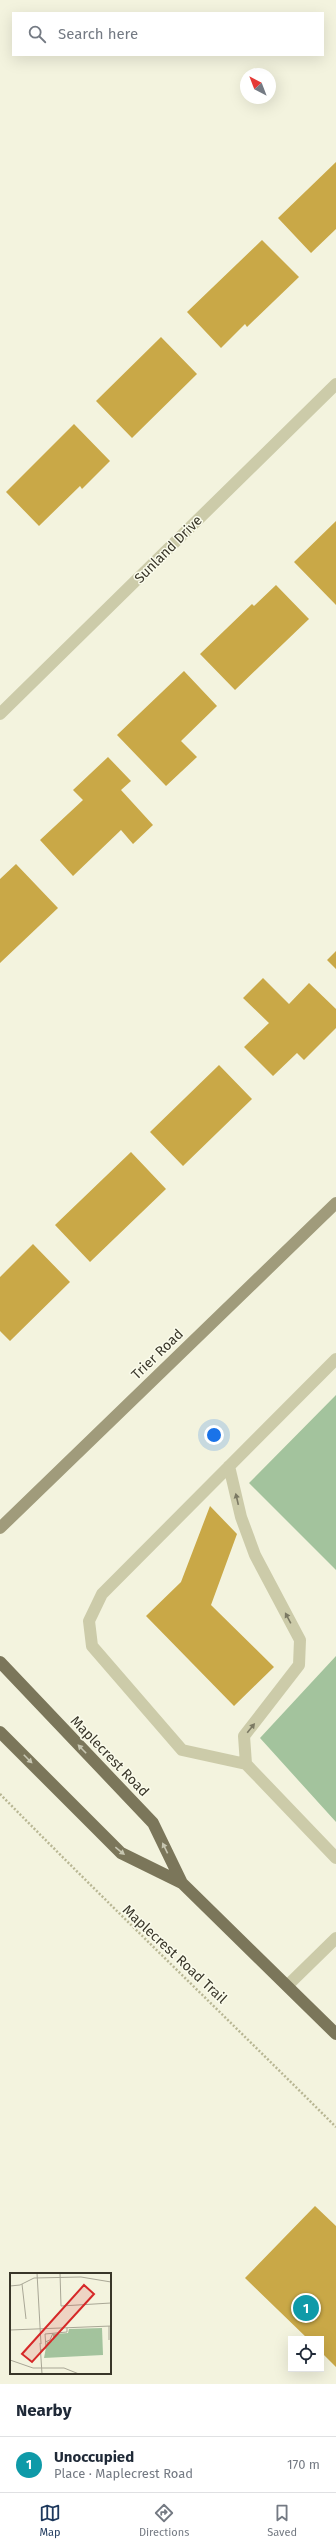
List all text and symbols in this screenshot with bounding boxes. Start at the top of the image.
search box [12,12,324,56]
icon: search [26,23,48,45]
text: Search here [58,25,138,43]
north arrow [240,68,276,104]
street label: Sunland Drive [131,512,206,587]
street label: Trier Road [128,1326,187,1383]
your location [204,1425,224,1445]
one-way arrow [233,1493,239,1505]
one-way arrow [285,1612,292,1624]
street label: Maplecrest Road [67,1713,152,1800]
one-way arrow [246,1722,255,1733]
one-way arrow [78,1744,87,1754]
one-way arrow [23,1754,33,1764]
one-way arrow [162,1842,168,1853]
one-way arrow [115,1846,125,1855]
street label: Maplecrest Road Trail [119,1902,230,2007]
inset map [10,2273,111,2374]
pin: 1 [293,2293,319,2323]
map controls [288,2336,324,2372]
button: locate [288,2336,324,2372]
text: Nearby [16,2400,71,2421]
text: Unoccupied [54,2448,134,2466]
text: 1 [26,2457,32,2472]
text: 170 m [287,2457,320,2472]
text: Place · Maplecrest Road [54,2466,193,2481]
tab: Map [39,2502,61,2539]
tab: Directions [139,2502,189,2539]
tab: Saved [267,2502,297,2539]

